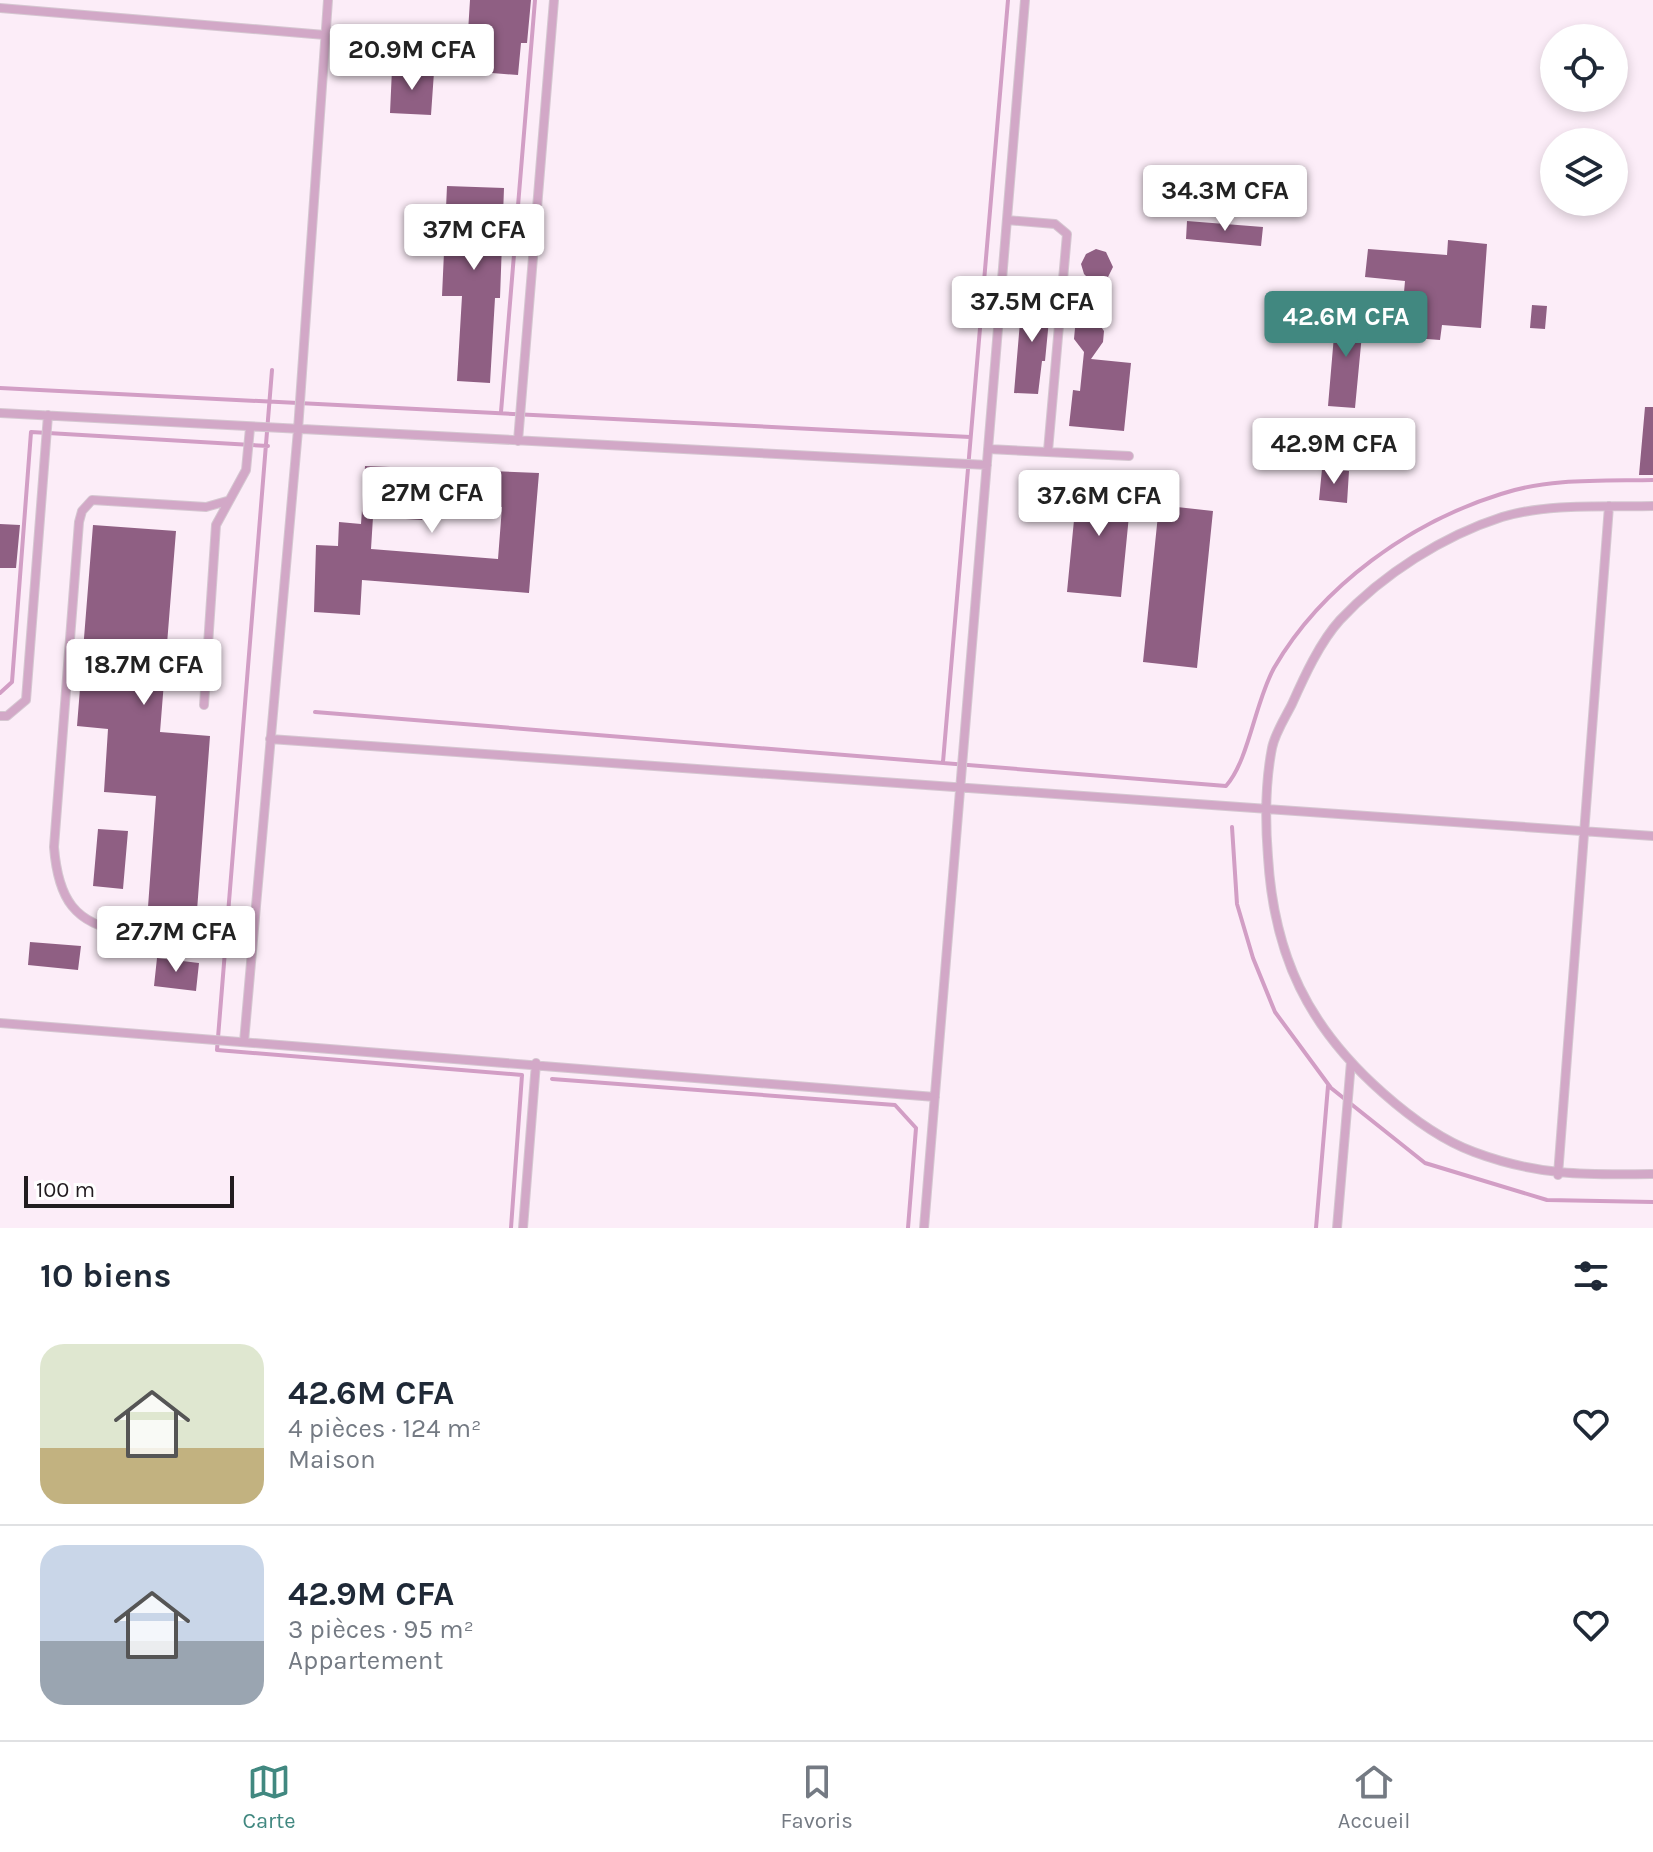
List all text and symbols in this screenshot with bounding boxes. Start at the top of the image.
pin: 20.9M CFA [320,24,504,92]
map controls [1540,24,1628,216]
button: locate [1540,24,1628,112]
text: 20.9M CFA [348,34,476,65]
button: layers [1540,128,1628,216]
pin: 34.3M CFA [1133,165,1317,233]
text: 34.3M CFA [1161,175,1289,206]
pin: 37M CFA [400,204,548,272]
text: 37M CFA [422,214,526,245]
pin: 37.5M CFA [940,276,1124,344]
text: 37.5M CFA [970,286,1094,317]
pin: 42.6M CFA [1254,291,1438,359]
text: 42.6M CFA [1282,301,1410,332]
pin: 42.9M CFA [1242,418,1426,486]
text: 42.9M CFA [1270,428,1398,459]
pin: 27M CFA [358,467,506,535]
pin: 37.6M CFA [1007,470,1191,538]
text: 27M CFA [380,477,484,508]
text: 37.6M CFA [1036,480,1162,511]
pin: 18.7M CFA [52,639,236,707]
text: 18.7M CFA [84,649,204,680]
pin: 27.7M CFA [84,906,268,974]
text: 27.7M CFA [115,916,237,947]
scale bar [24,1172,234,1208]
text: 100 m [36,1177,95,1203]
icon: filters [1569,1254,1613,1298]
text: 10 biens [40,1256,171,1296]
text: 42.6M CFA [288,1373,454,1413]
icon: home [104,1376,200,1472]
icon: heart [1569,1402,1613,1446]
text: 4 pièces · 124 m² [288,1413,482,1444]
text: Maison [288,1444,376,1475]
text: 42.9M CFA [288,1574,454,1614]
icon: home [104,1577,200,1673]
icon: heart [1569,1603,1613,1647]
text: 3 pièces · 95 m² [288,1614,474,1645]
text: Appartement [288,1645,443,1676]
tab: Carte [242,1760,296,1834]
tab: Favoris [781,1760,853,1834]
tab: Accueil [1338,1760,1411,1834]

